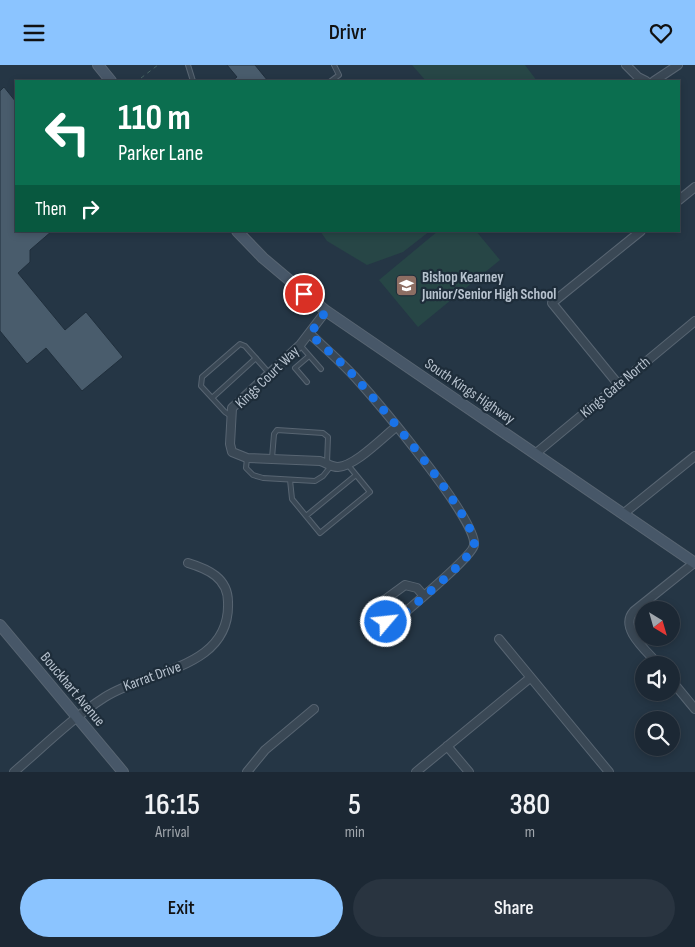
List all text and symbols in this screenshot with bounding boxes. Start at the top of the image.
icon: menu [20,19,48,47]
text: Drivr [329,19,366,46]
icon: heart [647,19,675,47]
text: 110 m [118,97,191,140]
icon: left [35,100,100,165]
text: Parker Lane [118,140,203,167]
icon: right [76,195,104,223]
text: Then [35,198,66,221]
place label: Bishop Kearney Junior/Senior High School [421,268,556,304]
pin [283,273,325,315]
school or university icon: Bishop Kearney Junior/Senior High School [394,274,418,298]
icon: arrive [290,280,318,308]
street label: Kings Court Way [231,342,303,413]
street label: Kings Gate North [577,353,654,422]
street label: South Kings Highway [421,354,519,429]
position arrow [359,595,411,647]
north arrow [635,601,680,646]
map controls [635,601,680,756]
street label: Bouckhart Avenue [36,648,109,730]
button: sound [635,656,680,701]
street label: Karrat Drive [121,657,184,696]
button: search [635,711,680,756]
text: 16:15 [145,787,200,823]
text: 5 [348,787,361,823]
text: 380 [510,787,550,823]
text: Arrival [155,823,190,842]
text: min [345,823,365,842]
text: m [525,823,535,842]
button: Exit [20,879,343,937]
button: Share [353,879,675,937]

